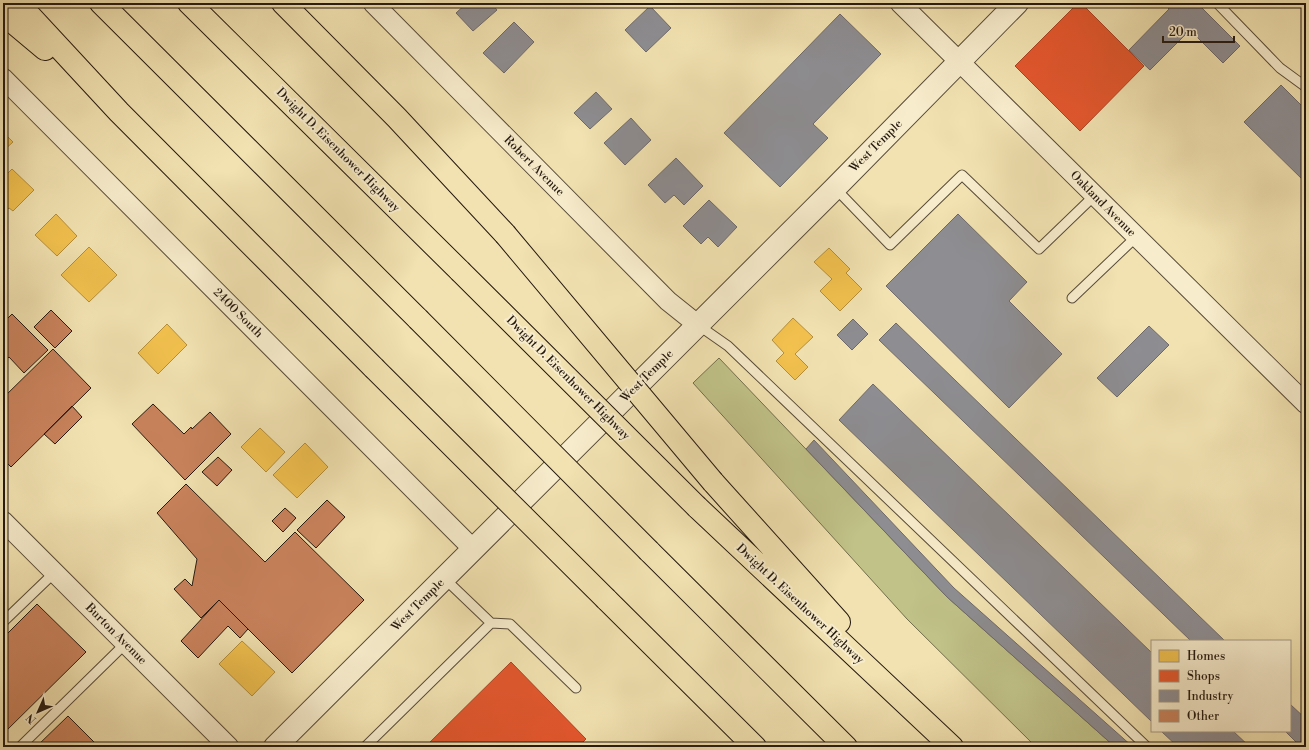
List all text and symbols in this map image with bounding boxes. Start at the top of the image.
scale bar [1163,18,1234,44]
text: 20 m [1169,25,1197,40]
street label: Dwight D. Eisenhower Highway [273,85,403,215]
street label: West Temple [846,116,906,176]
street label: Robert Avenue [501,133,567,199]
street label: Oakland Avenue [1067,168,1139,240]
street label: 2400 South [210,285,266,341]
street label: Dwight D. Eisenhower Highway [503,313,633,443]
street label: West Temple [617,346,677,406]
street label: Dwight D. Eisenhower Highway [733,541,867,667]
street label: West Temple [388,575,448,635]
street label: Burton Avenue [81,599,150,668]
legend [1151,640,1291,732]
text: Homes [1187,649,1225,664]
text: Shops [1187,669,1220,684]
text: Industry [1187,689,1234,704]
north arrow [18,692,58,732]
text: Other [1187,709,1219,724]
text: N [23,710,40,726]

